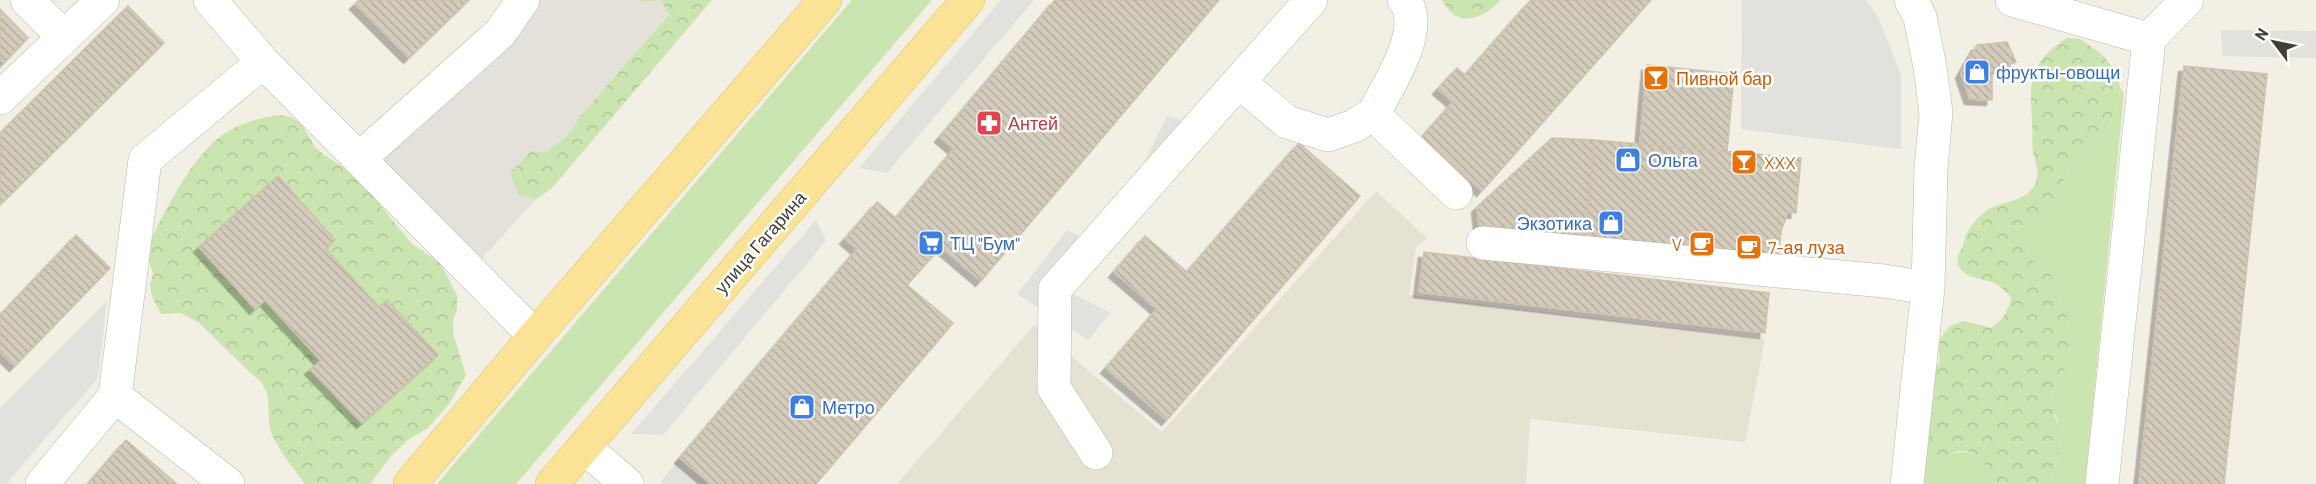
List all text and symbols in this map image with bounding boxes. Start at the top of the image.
north arrow [2244,12,2304,72]
text: N [2250,24,2272,43]
shop icon: фрукты-овощи [1962,57,1992,87]
place label: фрукты-овощи [1996,61,2120,83]
bar icon: Пивной бар [1641,63,1671,93]
place label: Пивной бар [1676,67,1772,89]
pharmacy icon: Антей [974,108,1004,138]
place label: Антей [1008,112,1058,134]
shop icon: Ольга [1613,145,1643,175]
bar icon: XXX [1729,147,1759,177]
place label: Ольга [1648,149,1699,171]
place label: XXX [1764,151,1796,173]
street label: улица Гагарина [710,186,811,298]
shop icon: Экзотика [1596,208,1626,238]
place label: Экзотика [1517,212,1593,234]
supermarket icon: ТЦ "Бум" [916,228,946,258]
cafe icon: V [1687,229,1717,259]
place label: ТЦ "Бум" [950,232,1020,254]
cafe icon: 7-ая луза [1734,232,1764,262]
place label: V [1671,233,1682,255]
place label: 7-ая луза [1768,236,1846,258]
shop icon: Метро [787,392,817,422]
place label: Метро [822,396,875,418]

